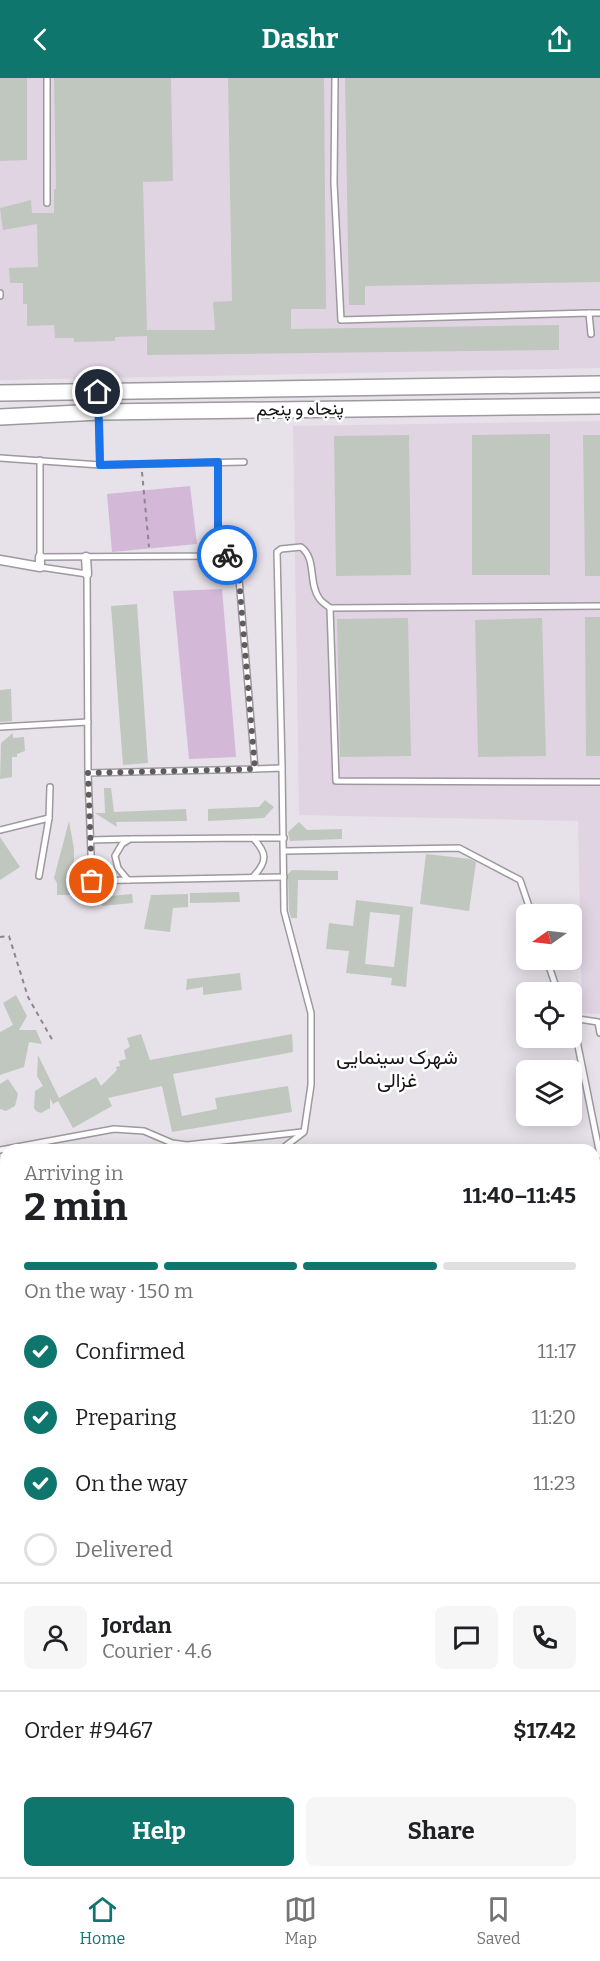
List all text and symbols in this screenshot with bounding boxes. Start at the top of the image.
icon: back [24,23,57,56]
text: Dashr [262,23,338,55]
icon: share [543,23,576,56]
pin [72,366,123,417]
icon: home [81,375,114,408]
street label: پنجاه و پنجم [256,397,344,422]
courier [197,525,257,585]
icon: bike [211,539,244,572]
pin [66,855,117,906]
icon: bag [75,864,108,897]
north arrow [516,904,582,970]
map controls [516,904,582,1126]
button: locate [516,982,582,1048]
district label: شهرک سینمایی غزالی [336,1045,458,1093]
button: layers [516,1060,582,1126]
text: Arriving in [24,1161,123,1185]
text: 11:40–11:45 [463,1182,576,1209]
text: 2 min [24,1184,128,1230]
text: On the way · 150 m [24,1279,193,1303]
icon: check [24,1335,57,1368]
text: Confirmed [75,1338,185,1365]
text: 11:17 [538,1339,576,1363]
icon: check [24,1401,57,1434]
text: Preparing [75,1404,177,1431]
text: 11:20 [532,1405,576,1429]
icon: check [24,1467,57,1500]
text: On the way [75,1470,187,1497]
text: 11:23 [533,1471,576,1495]
text: Delivered [75,1536,173,1563]
button: person [24,1606,87,1669]
button: chat [435,1606,498,1669]
button: phone [513,1606,576,1669]
text: Jordan [102,1612,172,1639]
text: Courier · 4.6 [102,1639,212,1663]
text: Order #9467 [24,1717,153,1744]
text: $17.42 [513,1717,576,1744]
button: Help [24,1797,294,1866]
button: Share [306,1797,576,1866]
tab: Home [80,1893,125,1948]
tab: Map [284,1893,317,1948]
tab: Saved [476,1893,520,1948]

